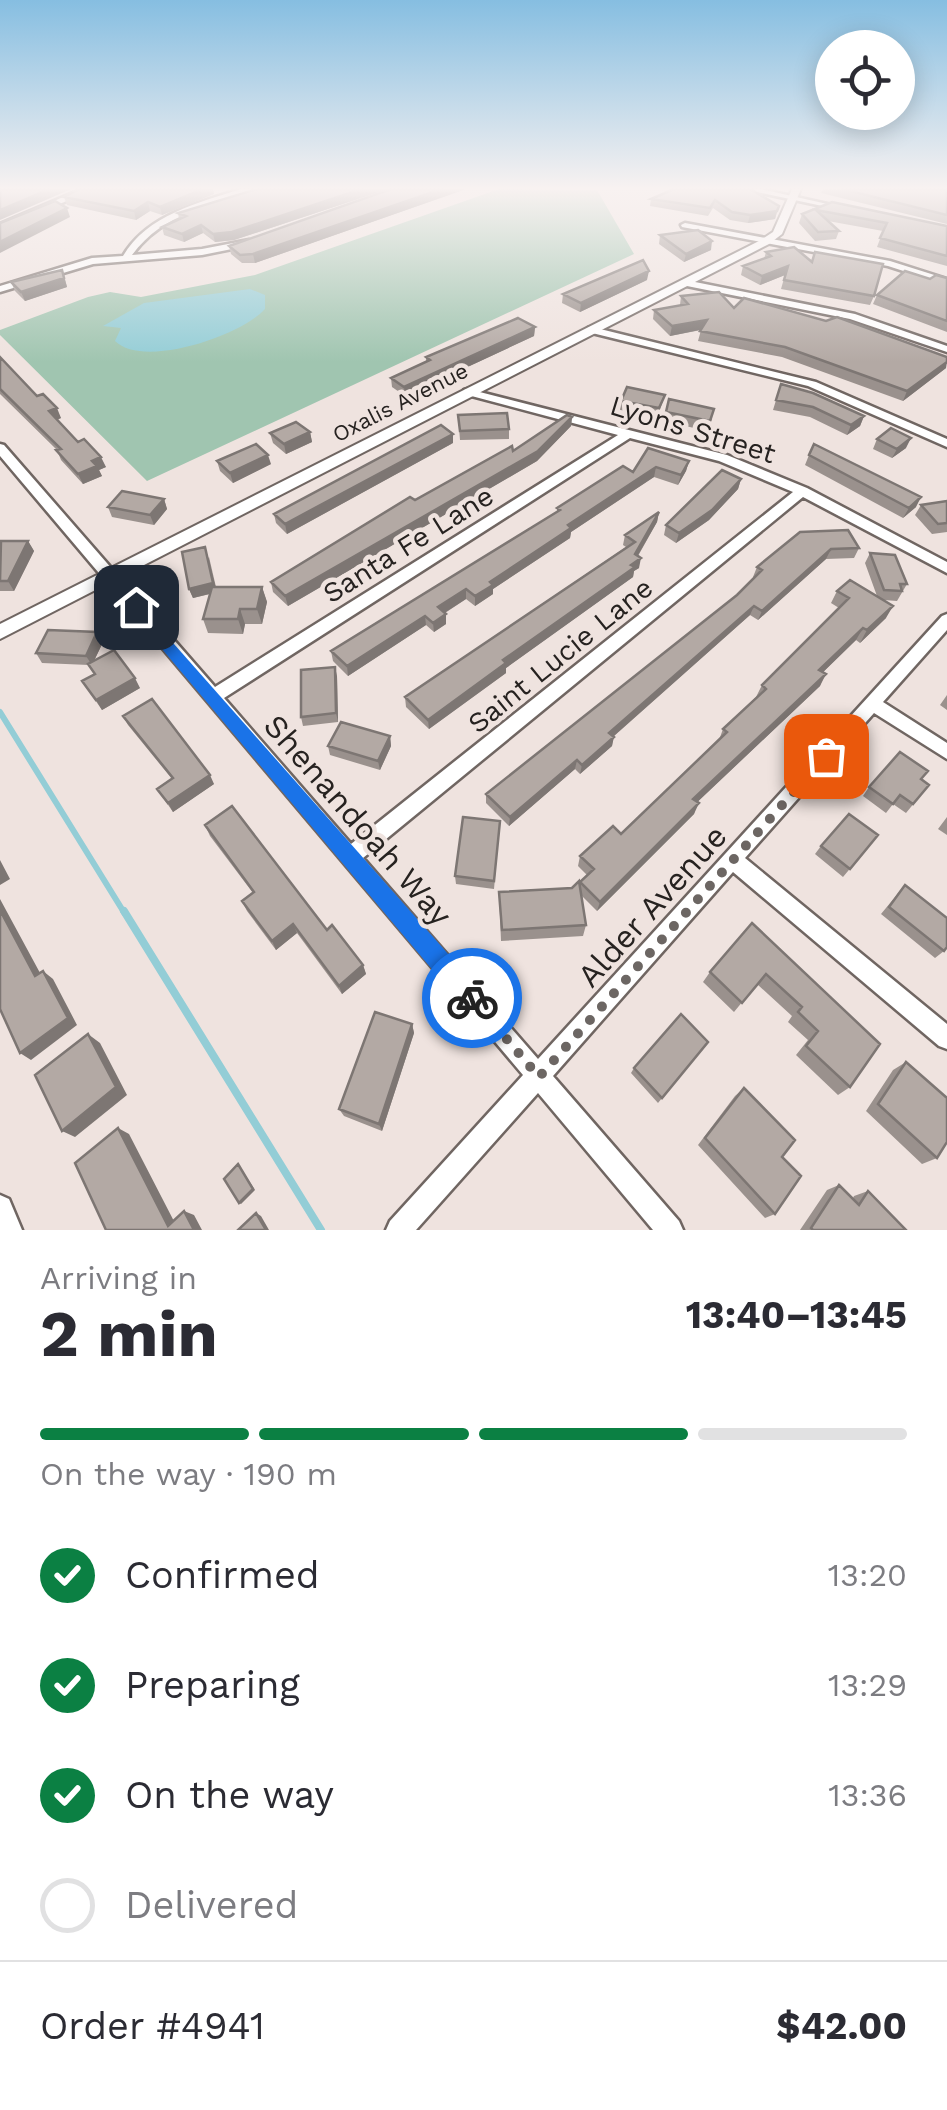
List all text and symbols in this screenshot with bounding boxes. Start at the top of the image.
map controls [815,30,915,130]
button: locate [815,30,915,130]
street label: Oxalis Avenue [328,358,472,447]
street label: Lyons Street [606,389,780,470]
street label: Santa Fe Lane [317,479,499,610]
pin [94,565,179,650]
street label: Saint Lucie Lane [461,571,659,740]
icon: home [109,580,164,635]
street label: Shenandoah Way [256,707,460,934]
pin [784,714,869,799]
icon: bag [799,729,854,784]
street label: Alder Avenue [569,817,735,995]
courier [422,948,522,1048]
icon: bike [445,971,500,1026]
text: Arriving in [40,1259,197,1297]
text: 13:40–13:45 [686,1293,907,1337]
text: 2 min [40,1296,218,1372]
text: On the way · 190 m [40,1455,337,1493]
icon: check [40,1548,95,1603]
text: Confirmed [125,1553,320,1597]
text: 13:20 [828,1556,907,1594]
icon: check [40,1658,95,1713]
text: Preparing [125,1663,300,1707]
text: 13:29 [828,1666,907,1704]
icon: check [40,1768,95,1823]
text: On the way [125,1773,334,1817]
text: 13:36 [828,1776,907,1814]
text: Delivered [125,1883,298,1927]
text: Order #4941 [40,2004,265,2048]
text: $42.00 [776,2004,907,2048]

